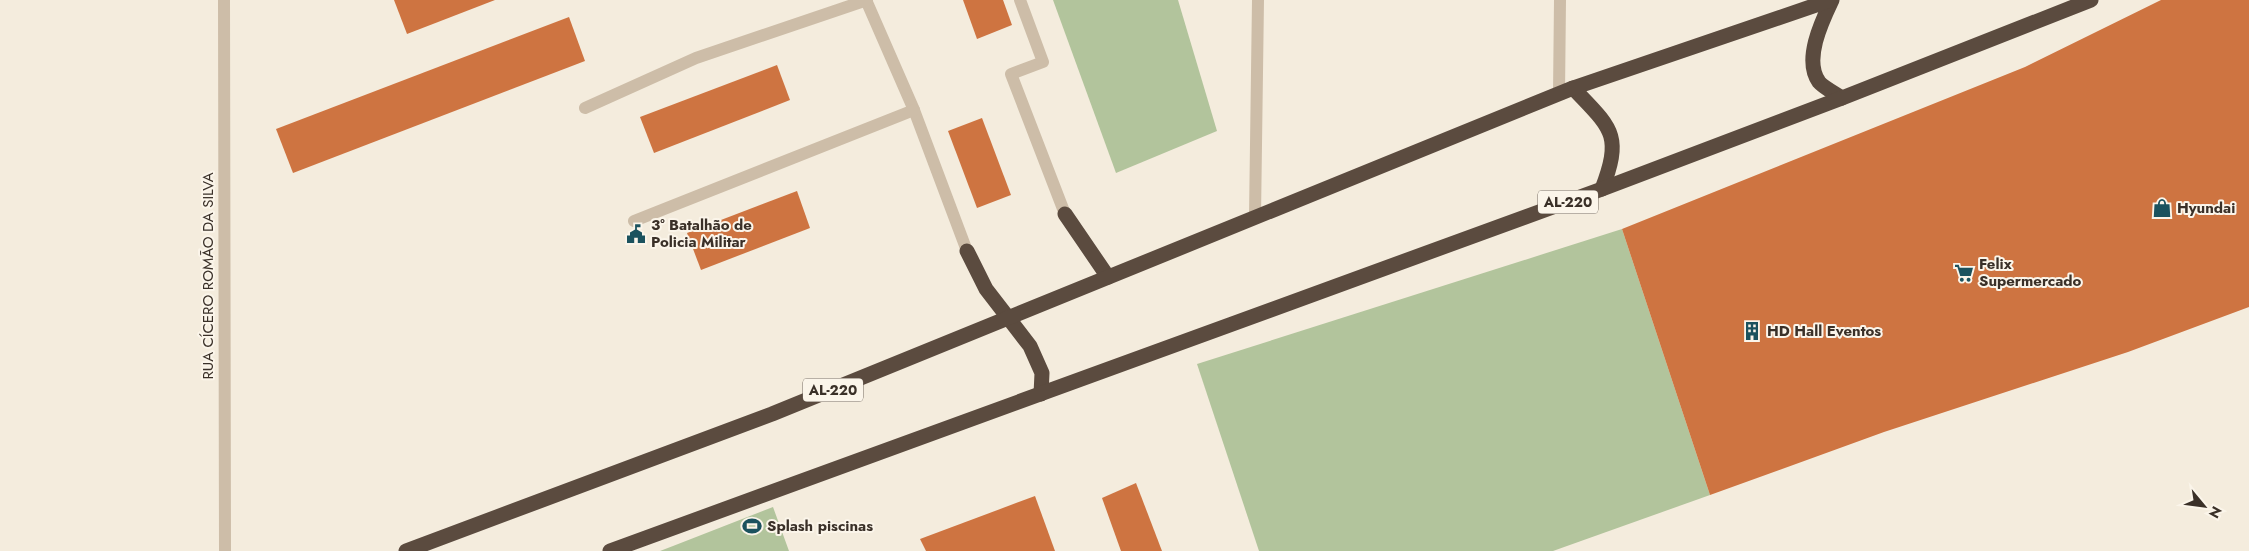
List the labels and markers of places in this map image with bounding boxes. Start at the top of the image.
shop icon: Hyundai [2151,197,2173,219]
place label: Hyundai [2177,197,2235,219]
place label: 3º Batalhão de Policia Militar [651,214,752,253]
public building icon: 3º Batalhão de Policia Militar [625,223,647,245]
place label: Felix Supermercado [1979,253,2082,292]
supermarket icon: Felix Supermercado [1953,262,1975,284]
building icon: HD Hall Eventos [1741,320,1763,342]
place label: HD Hall Eventos [1767,320,1881,342]
sports icon: Splash piscinas [741,515,763,537]
place label: Splash piscinas [767,515,873,537]

